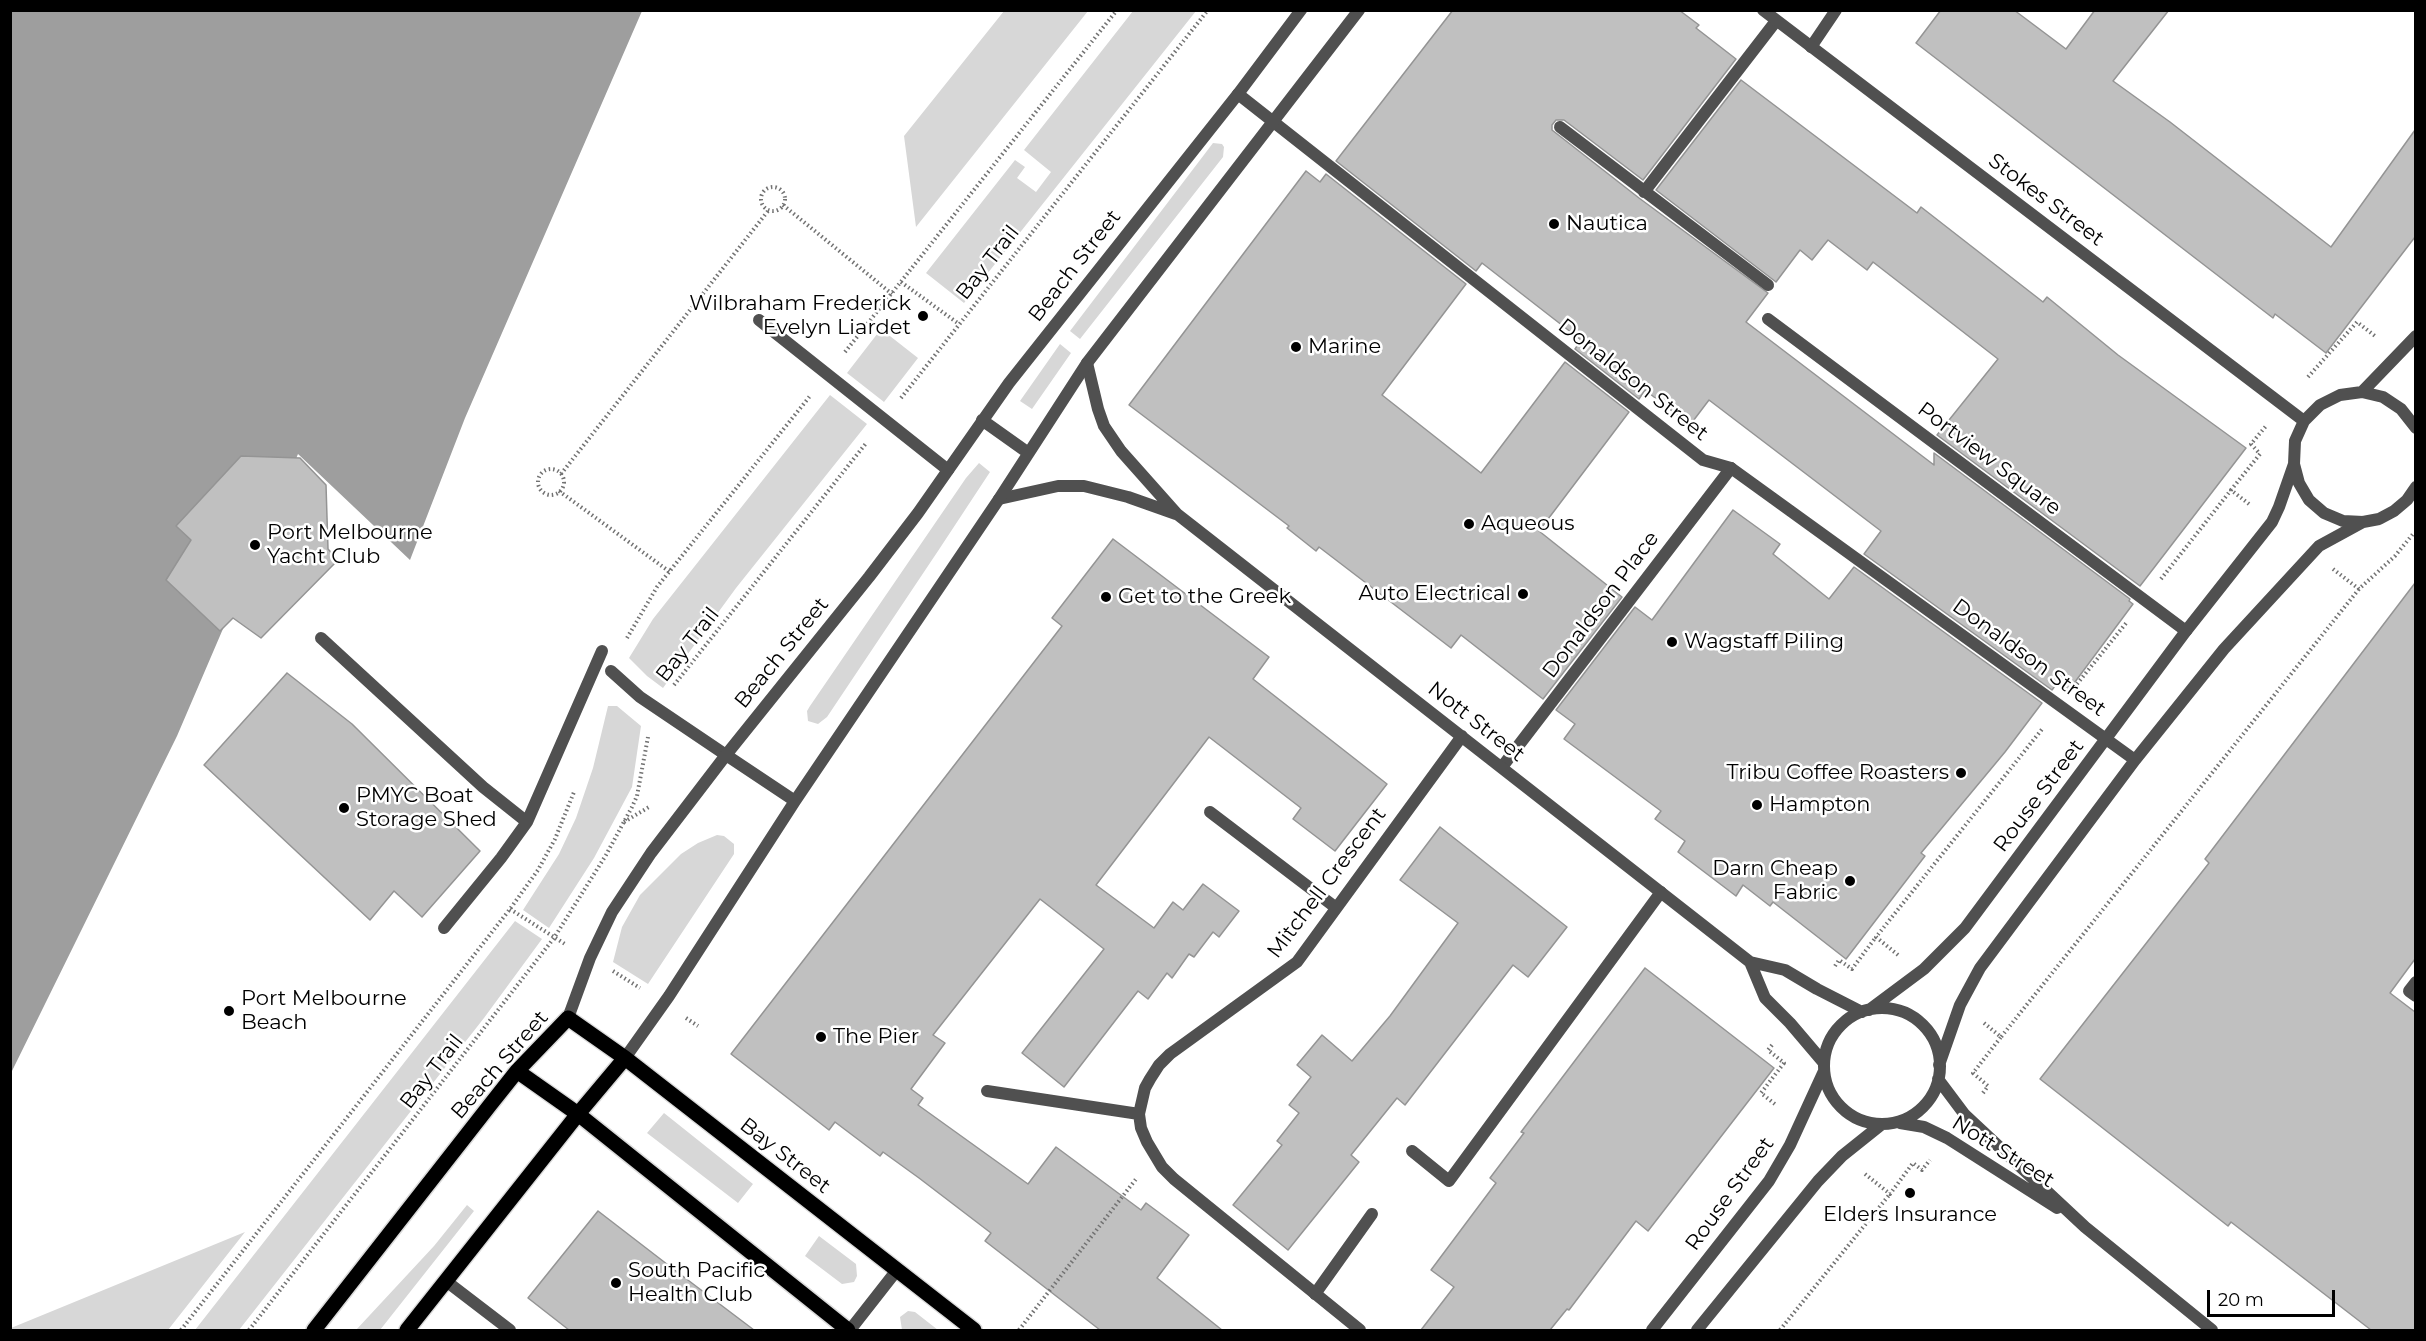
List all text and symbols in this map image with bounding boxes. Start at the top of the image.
street label: Stokes Street [1983,148,2109,252]
street label: Beach Street [1023,205,1127,327]
place label: Nautica [1566,211,1648,237]
marker: Nautica [1547,217,1561,231]
street label: Bay Trail [951,221,1025,305]
place label: Wilbraham Frederick Evelyn Liardet [689,291,911,341]
marker: Wilbraham Frederick Evelyn Liardet [916,309,930,323]
street label: Donaldson Street [1553,314,1713,446]
place label: Marine [1308,334,1381,360]
marker: Marine [1289,340,1303,354]
street label: Portview Square [1912,397,2066,521]
place label: Aqueous [1481,511,1575,537]
marker: Aqueous [1462,517,1476,531]
place label: Port Melbourne Yacht Club [267,520,433,570]
street label: Donaldson Place [1538,527,1664,683]
marker: Port Melbourne Yacht Club [248,538,262,552]
place label: Auto Electrical [1359,581,1511,607]
place label: Get to the Greek [1118,584,1291,610]
marker: Auto Electrical [1516,587,1530,601]
marker: Get to the Greek [1099,590,1113,604]
street label: Beach Street [730,592,834,714]
street label: Donaldson Street [1947,594,2111,722]
street label: Bay Trail [651,603,725,687]
place label: Wagstaff Piling [1684,629,1844,655]
marker: Wagstaff Piling [1665,635,1679,649]
street label: Nott Street [1423,676,1529,768]
street label: Rouse Street [1988,735,2090,857]
place label: Tribu Coffee Roasters [1727,760,1949,786]
marker: Tribu Coffee Roasters [1954,766,1968,780]
place label: PMYC Boat Storage Shed [356,783,497,833]
place label: Hampton [1769,792,1870,818]
marker: Hampton [1750,798,1764,812]
marker: PMYC Boat Storage Shed [337,801,351,815]
street label: Mitchell Crescent [1262,803,1392,963]
place label: Darn Cheap Fabric [1712,856,1838,906]
marker: Darn Cheap Fabric [1843,874,1857,888]
place label: Port Melbourne Beach [241,986,407,1036]
marker: Port Melbourne Beach [222,1004,236,1018]
street label: Beach Street [446,1006,554,1124]
place label: The Pier [833,1024,919,1050]
street label: Bay Trail [395,1030,469,1114]
marker: The Pier [814,1030,828,1044]
street label: Nott Street [1947,1111,2059,1193]
street label: Bay Street [735,1113,835,1199]
street label: Rouse Street [1680,1132,1780,1256]
marker: Elders Insurance [1903,1186,1917,1200]
place label: Elders Insurance [1823,1202,1997,1228]
place label: South Pacific Health Club [628,1258,765,1308]
marker: South Pacific Health Club [609,1276,623,1290]
scale bar [2210,1278,2338,1316]
text: 20 m [2218,1289,2264,1311]

